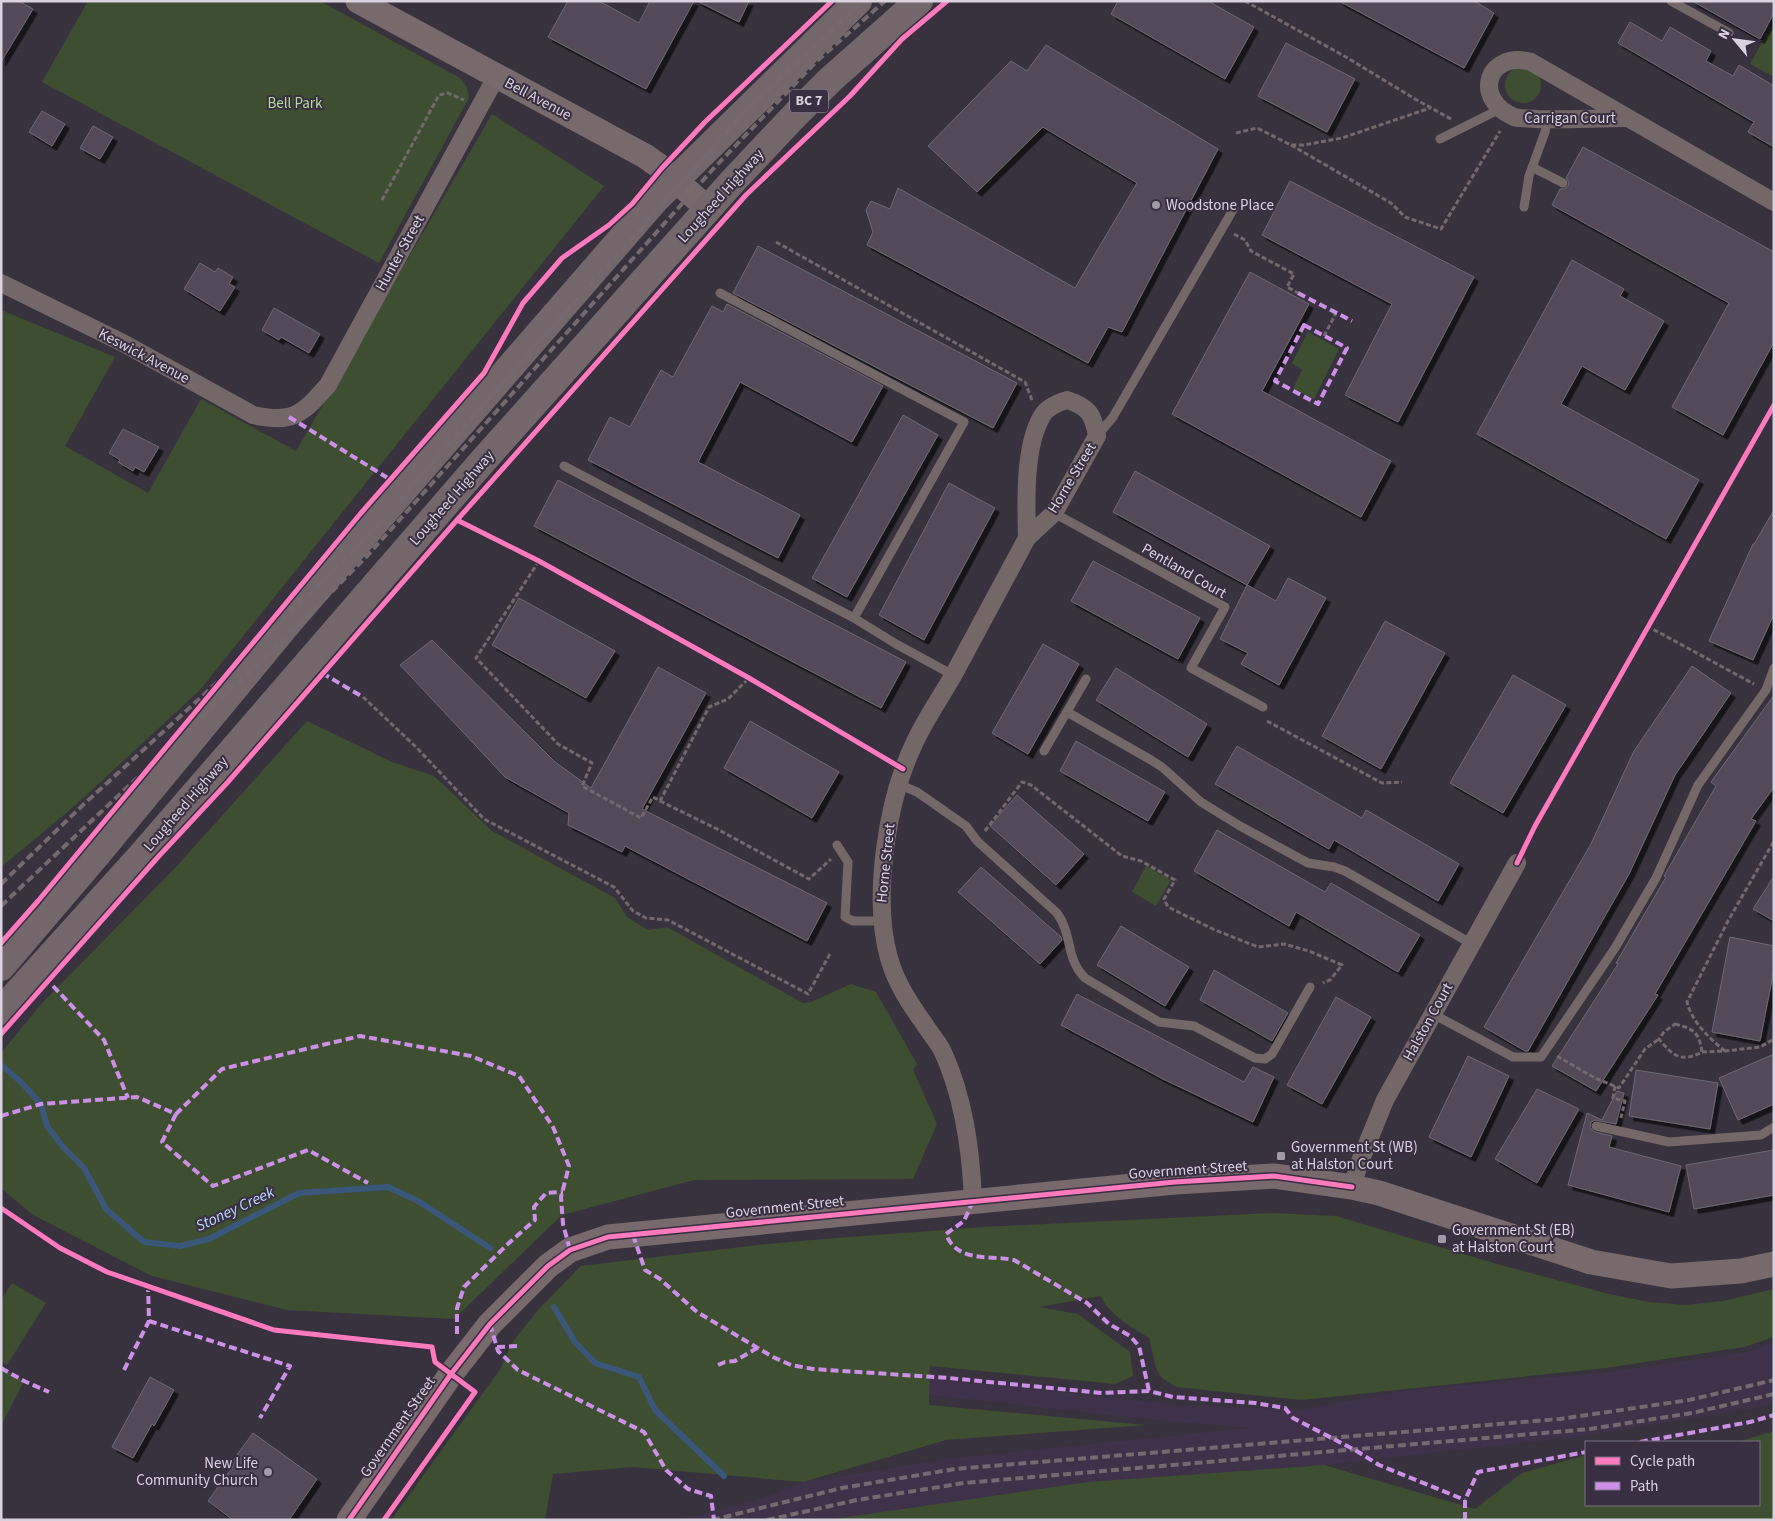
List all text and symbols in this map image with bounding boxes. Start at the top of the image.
north arrow [1710,15,1760,65]
text: N [1714,25,1736,43]
street label: Bell Avenue [501,73,575,125]
road number: BC 7 [790,90,828,112]
park label: Bell Park [268,93,323,114]
street label: Carrigan Court [1524,108,1616,129]
street label: Lougheed Highway [673,144,769,248]
place label: Woodstone Place [1166,195,1274,216]
marker: Woodstone Place [1150,199,1162,211]
street label: Hunter Street [370,211,430,295]
street label: Keswick Avenue [95,323,193,389]
street label: Horne Street [1043,439,1101,517]
street label: Lougheed Highway [405,446,499,550]
street label: Pentland Court [1138,538,1230,604]
street label: Lougheed Highway [139,752,233,856]
street label: Horne Street [871,822,901,904]
street label: Halston Court [1398,979,1458,1065]
place label: Government St (WB) at Halston Court [1291,1137,1418,1175]
marker: Government St (WB) at Halston Court [1275,1150,1287,1162]
street label: Government Street [1128,1155,1248,1185]
water label: Stoney Creek [192,1181,278,1237]
street label: Government Street [725,1190,845,1224]
place label: Government St (EB) at Halston Court [1452,1220,1575,1258]
marker: Government St (EB) at Halston Court [1436,1233,1448,1245]
street label: Government Street [355,1372,441,1482]
legend [1585,1441,1760,1506]
text: Cycle path [1630,1451,1695,1472]
place label: New Life Community Church [136,1453,258,1491]
marker: New Life Community Church [262,1466,274,1478]
text: Path [1630,1476,1658,1497]

